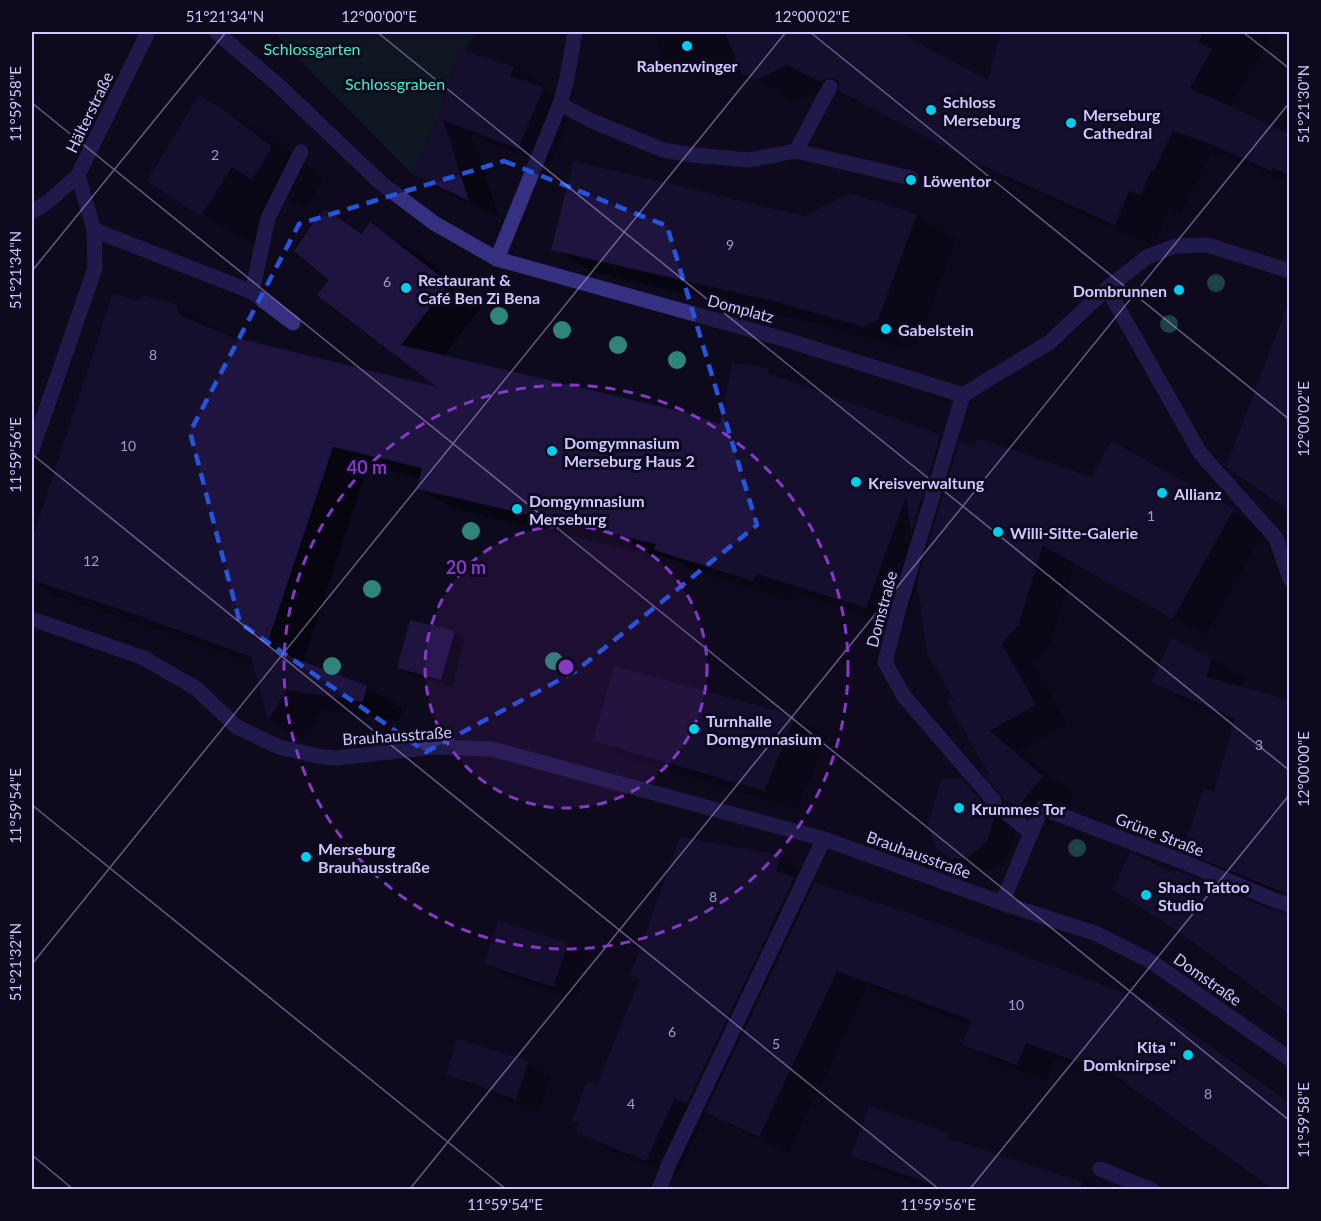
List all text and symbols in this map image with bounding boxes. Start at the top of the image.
text: 51°21'34"N [186,7,264,25]
text: 12°00'00"E [341,7,417,25]
text: 12°00'02"E [774,7,850,25]
park label: Schlossgarten [263,39,361,58]
marker: Rabenzwinger [680,39,694,53]
place label: Rabenzwinger [636,56,738,75]
text: 51°21'30"N [1294,65,1312,143]
text: 11°59'58"E [6,66,24,142]
street label: Hälterstraße [61,68,117,156]
park label: Schlossgraben [345,74,445,93]
place label: Schloss Merseburg [943,92,1021,129]
marker: Schloss Merseburg [924,103,938,117]
place label: Merseburg Cathedral [1083,105,1161,142]
marker: Merseburg Cathedral [1064,116,1078,130]
house number: 2 [211,146,219,163]
place label: Löwentor [923,171,991,190]
marker: Löwentor [904,173,918,187]
text: 51°21'34"N [6,231,24,309]
house number: 9 [726,236,734,253]
place label: Restaurant & Café Ben Zi Bena [418,270,540,307]
house number: 6 [383,273,391,290]
marker: Restaurant & Café Ben Zi Bena [399,281,413,295]
place label: Dombrunnen [1073,281,1167,300]
marker: Dombrunnen [1172,283,1186,297]
street label: Domplatz [706,290,776,326]
place label: Gabelstein [898,320,974,339]
marker: Gabelstein [879,322,893,336]
house number: 8 [149,346,157,363]
text: 12°00'02"E [1294,381,1312,457]
text: 11°59'56"E [6,417,24,493]
place label: Domgymnasium Merseburg Haus 2 [564,433,695,470]
house number: 10 [120,437,136,454]
marker: Domgymnasium Merseburg Haus 2 [545,444,559,458]
text: 40 m [347,456,387,478]
place label: Kreisverwaltung [868,473,985,492]
marker: Kreisverwaltung [849,475,863,489]
place label: Allianz [1173,484,1222,503]
marker: Allianz [1155,486,1169,500]
place label: Domgymnasium Merseburg [529,491,645,528]
marker: Domgymnasium Merseburg [510,502,524,516]
house number: 1 [1147,507,1155,524]
place label: Willi-Sitte-Galerie [1010,523,1139,542]
marker: Willi-Sitte-Galerie [991,525,1005,539]
house number: 12 [83,552,99,569]
text: 20 m [446,556,486,578]
street label: Domstraße [862,569,900,649]
centre of rings [556,657,576,677]
place label: Turnhalle Domgymnasium [706,711,822,748]
street label: Brauhausstraße [342,722,452,748]
marker: Turnhalle Domgymnasium [687,722,701,736]
text: 12°00'00"E [1294,731,1312,807]
house number: 3 [1255,736,1263,753]
text: 11°59'54"E [6,768,24,844]
place label: Krummes Tor [971,799,1066,818]
marker: Krummes Tor [952,801,966,815]
street label: Grüne Straße [1113,808,1207,860]
street label: Brauhausstraße [864,826,974,882]
place label: Merseburg Brauhausstraße [318,839,430,876]
marker: Merseburg Brauhausstraße [299,850,313,864]
place label: Shach Tattoo Studio [1158,877,1249,914]
house number: 8 [709,888,717,905]
marker: Shach Tattoo Studio [1139,888,1153,902]
text: 51°21'32"N [6,923,24,1001]
street label: Domstraße [1170,949,1246,1009]
house number: 10 [1008,996,1024,1013]
house number: 6 [668,1023,676,1040]
house number: 5 [772,1035,780,1052]
place label: Kita " Domknirpse" [1083,1037,1176,1074]
marker: Kita " Domknirpse" [1181,1048,1195,1062]
text: 11°59'58"E [1294,1082,1312,1158]
house number: 8 [1204,1085,1212,1102]
house number: 4 [627,1095,635,1112]
text: 11°59'54"E [467,1195,543,1213]
text: 11°59'56"E [900,1195,976,1213]

